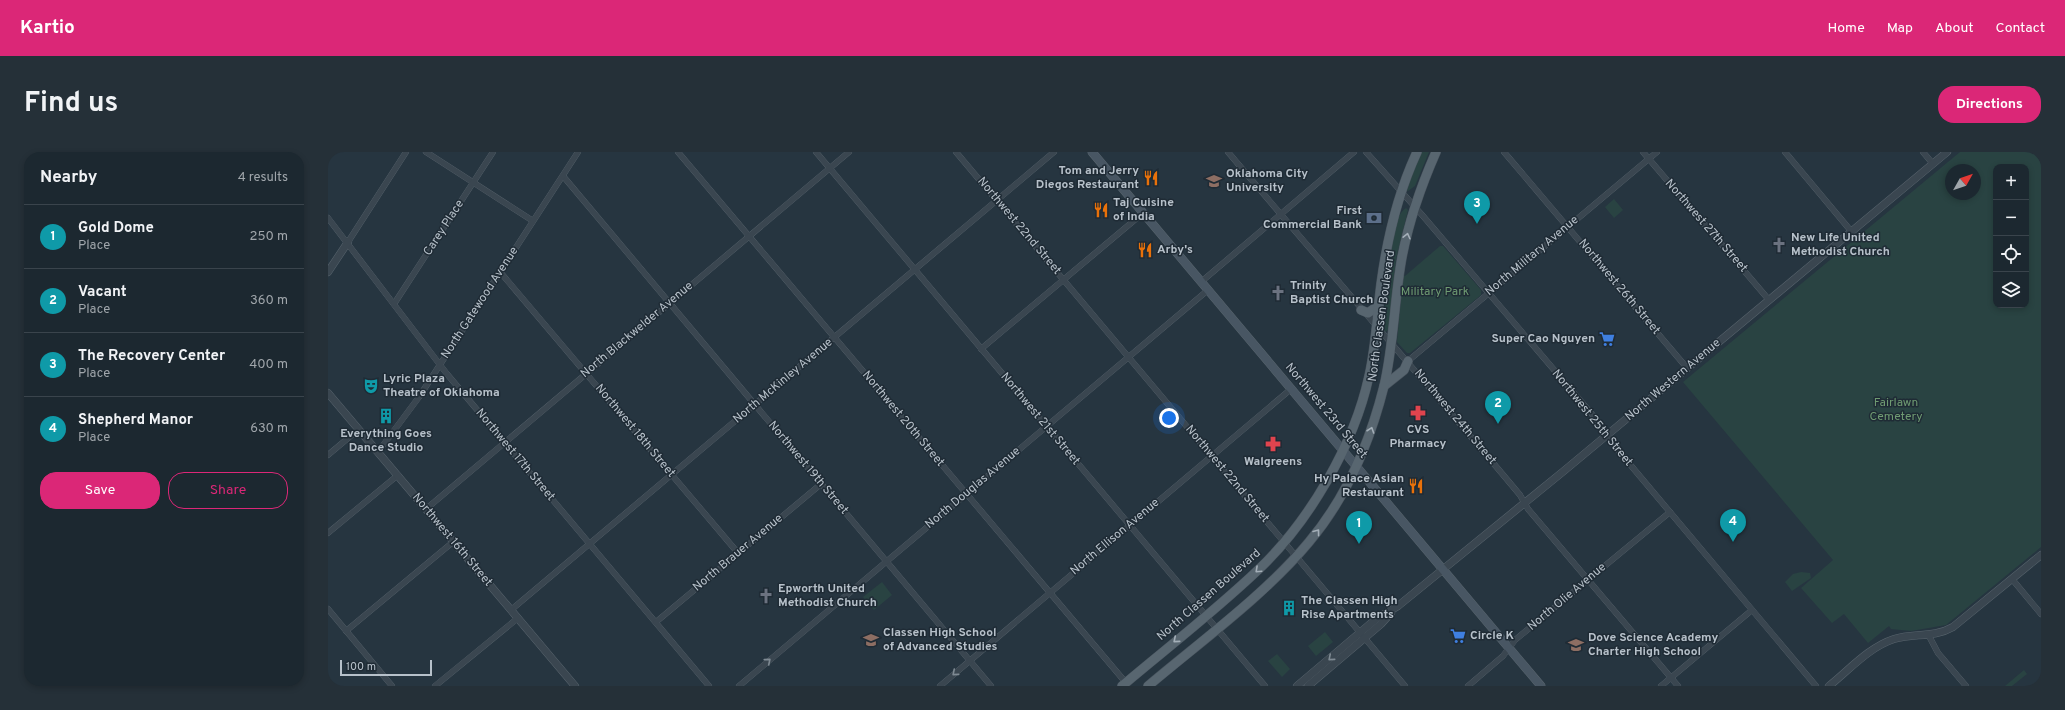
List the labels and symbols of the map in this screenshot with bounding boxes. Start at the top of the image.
place label: Tom and Jerry Diegos Restaurant [1036,163,1139,193]
north arrow [1945,164,1981,200]
place label: Oklahoma City University [1226,166,1308,196]
restaurant icon: Tom and Jerry Diegos Restaurant [1142,169,1160,187]
school or university icon: Oklahoma City University [1205,172,1223,190]
street label: Northwest 22nd Street [973,174,1065,278]
street label: Northwest 27th Street [1661,176,1751,276]
pin: 3 [1464,191,1490,224]
place label: Taj Cuisine of India [1113,195,1174,225]
street label: Carey Place [420,197,468,259]
restaurant icon: Taj Cuisine of India [1092,201,1110,219]
place label: First Commercial Bank [1263,203,1362,233]
bank icon: First Commercial Bank [1365,209,1383,227]
street label: North Military Avenue [1482,212,1582,300]
place label: New Life United Methodist Church [1791,230,1890,260]
one-way arrow [1402,233,1410,240]
street label: Northwest 26th Street [1574,236,1664,338]
church icon: New Life United Methodist Church [1770,236,1788,254]
restaurant icon: Arby's [1136,241,1154,259]
place label: Arby's [1157,242,1193,258]
street label: North Gatewood Avenue [438,244,522,362]
street label: North Classen Boulevard [1365,249,1399,383]
street label: North Blackwelder Avenue [577,278,697,382]
place label: Trinity Baptist Church [1290,278,1373,308]
church icon: Trinity Baptist Church [1269,284,1287,302]
park label: Military Park [1401,284,1469,300]
supermarket icon: Super Cao Nguyen [1598,330,1616,348]
place label: Super Cao Nguyen [1491,331,1595,347]
street label: North McKinley Avenue [730,335,836,427]
street label: North Western Avenue [1622,335,1724,425]
street label: Northwest 23rd Street [1281,360,1371,462]
street label: Northwest 24th Street [1411,366,1499,468]
street label: Northwest 25th Street [1548,366,1636,470]
street label: Northwest 20th Street [858,368,948,470]
street label: Northwest 21st Street [997,369,1083,469]
place label: Lyric Plaza Theatre of Oklahoma [383,371,500,401]
theatre icon: Lyric Plaza Theatre of Oklahoma [362,377,380,395]
street label: Northwest 18th Street [591,381,679,481]
pin: 2 [1485,391,1511,424]
park label: Fairlawn Cemetery [1869,395,1923,425]
pharmacy icon: CVS Pharmacy [1409,404,1427,422]
street label: Northwest 17th Street [472,405,558,505]
building icon: Everything Goes Dance Studio [377,407,395,425]
your location [1159,408,1179,428]
street label: Northwest 19th Street [764,418,852,518]
street label: Northwest 22nd Street [1181,422,1273,526]
place label: CVS Pharmacy [1390,422,1447,452]
place label: Everything Goes Dance Studio [340,426,432,456]
one-way arrow [1366,427,1374,434]
pharmacy icon: Walgreens [1264,435,1282,453]
street label: North Douglas Avenue [922,443,1024,533]
place label: Walgreens [1244,454,1302,470]
place label: Hy Palace Asian Restaurant [1314,471,1404,501]
restaurant icon: Hy Palace Asian Restaurant [1407,477,1425,495]
street label: Northwest 16th Street [408,490,496,590]
street label: North Ellison Avenue [1067,495,1163,579]
pin: 4 [1720,509,1746,542]
street label: North Brauer Avenue [690,511,786,595]
pin: 1 [1346,511,1372,544]
one-way arrow [1312,529,1319,536]
street label: North Classen Boulevard [1154,545,1264,645]
street label: North Olie Avenue [1524,559,1610,635]
one-way arrow [1255,565,1263,573]
place label: Epworth United Methodist Church [778,581,877,611]
church icon: Epworth United Methodist Church [757,587,775,605]
place label: The Classen High Rise Apartments [1301,593,1398,623]
building icon: The Classen High Rise Apartments [1280,599,1298,617]
place label: Classen High School of Advanced Studies [883,625,998,655]
supermarket icon: Circle K [1449,627,1467,645]
place label: Circle K [1470,628,1514,644]
place label: Dove Science Academy Charter High School [1588,630,1719,660]
school or university icon: Classen High School of Advanced Studies [862,631,880,649]
one-way arrow [1173,636,1180,643]
school or university icon: Dove Science Academy Charter High School [1567,636,1585,654]
one-way arrow [1328,653,1335,660]
scale bar [340,658,432,677]
one-way arrow [764,658,771,665]
one-way arrow [952,669,959,676]

